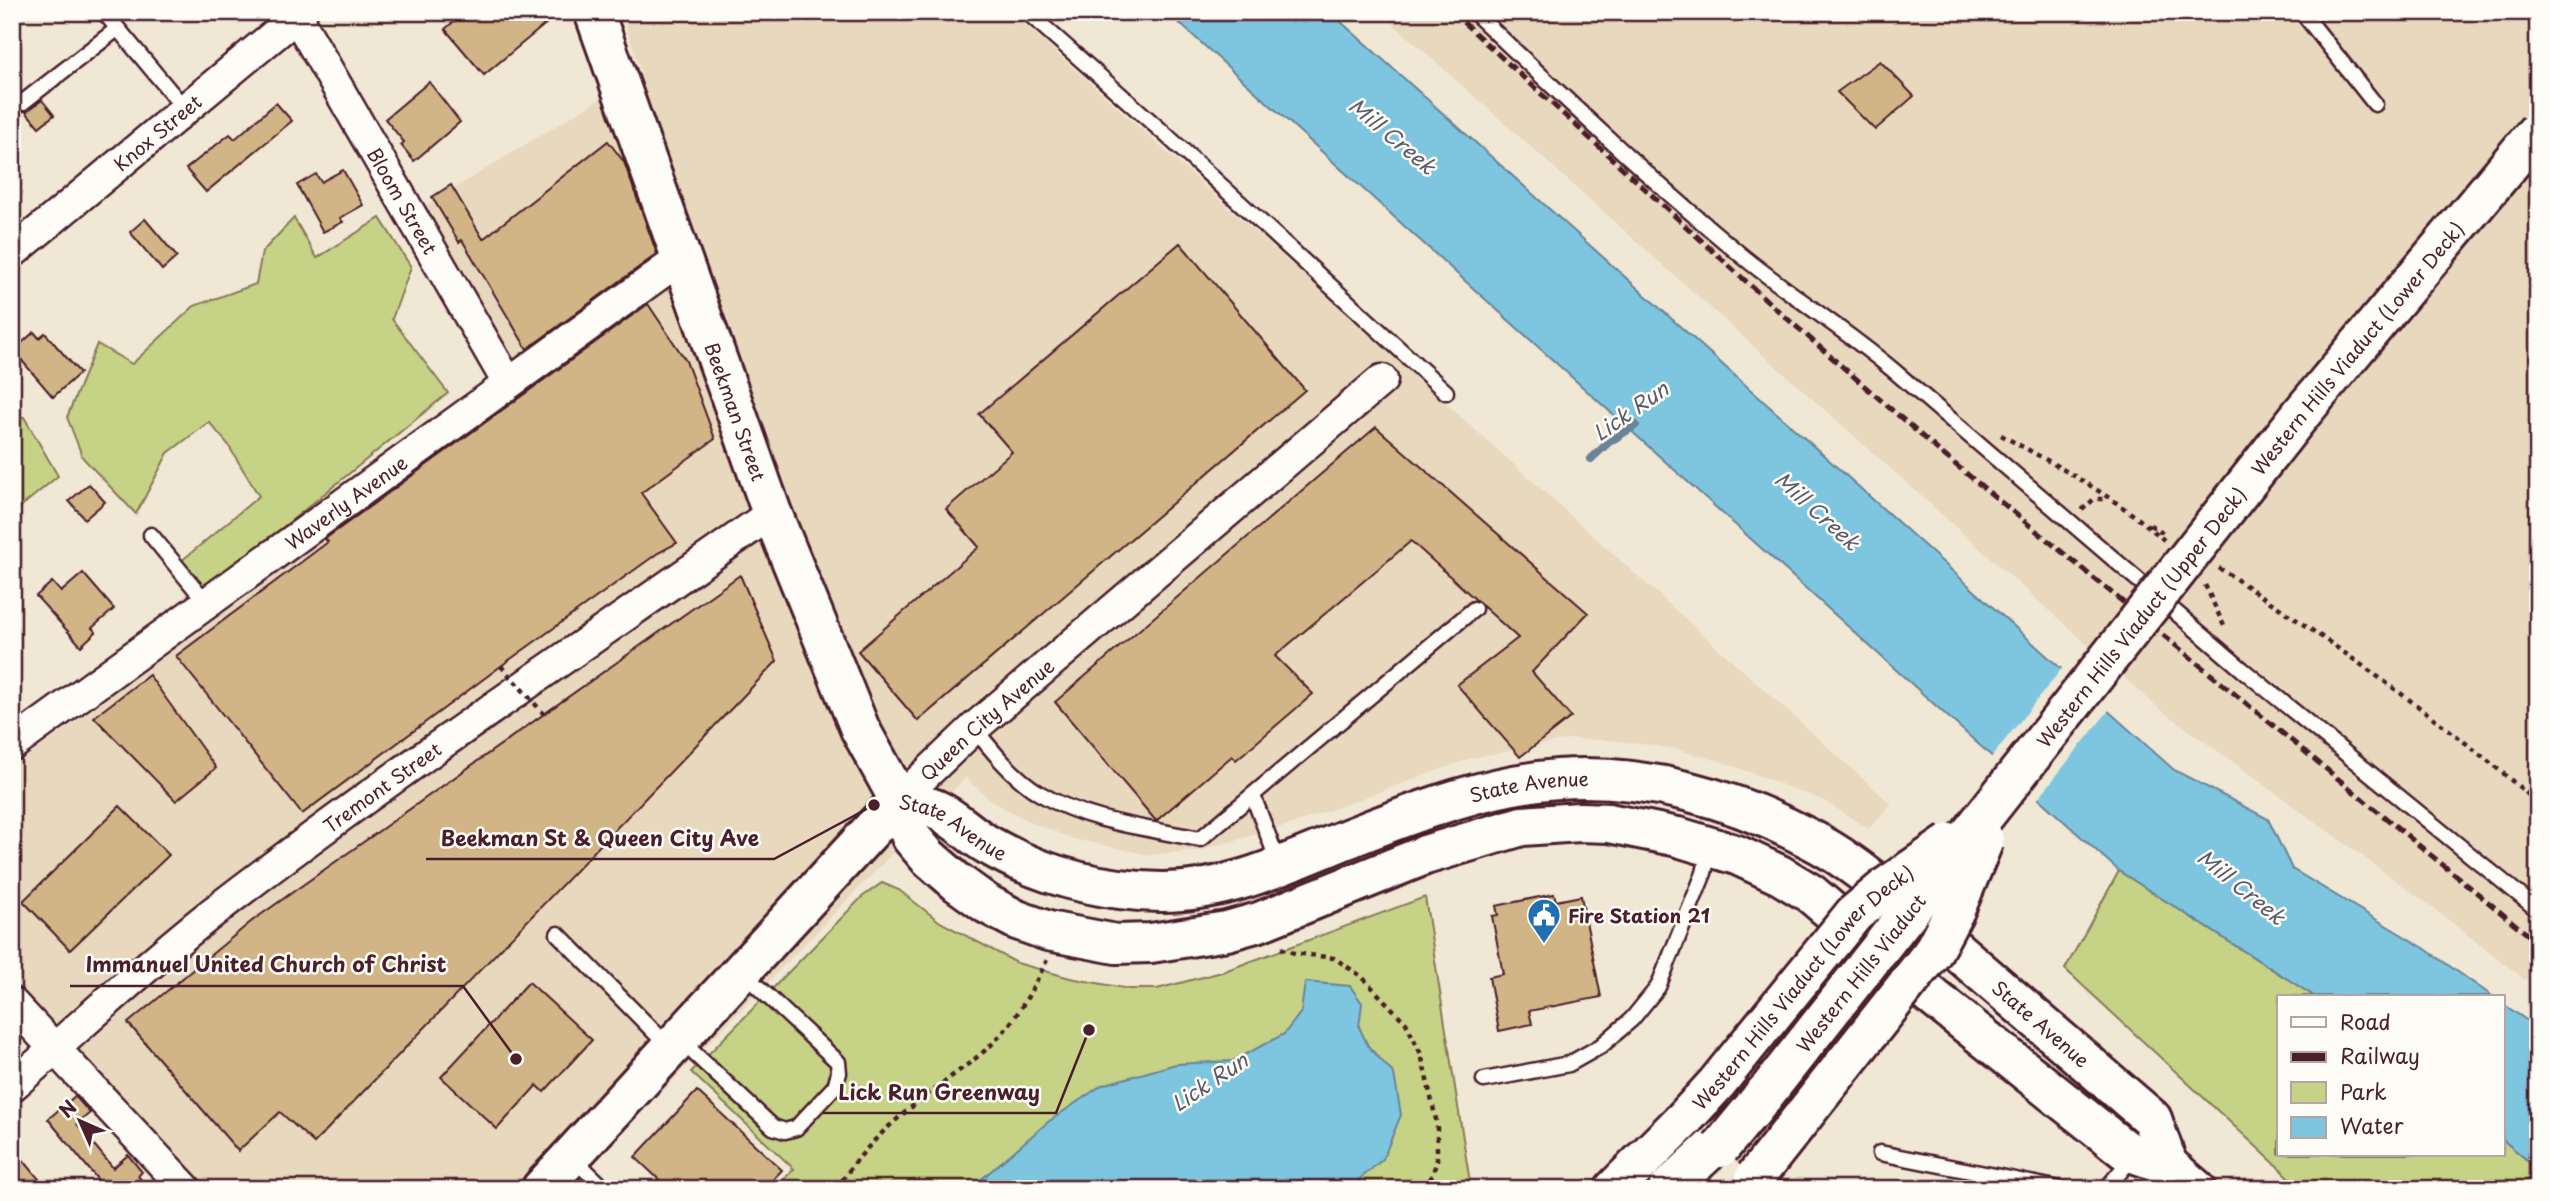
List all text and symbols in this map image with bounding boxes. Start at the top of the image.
street label: Knox Street [107,87,208,177]
water label: Mill Creek [1343,89,1444,182]
street label: Bloom Street [361,142,445,260]
street label: Western Hills Viaduct (Lower Deck) [2244,215,2470,481]
street label: Beekman Street [698,338,773,485]
water label: Lick Run [1586,371,1676,448]
street label: Waverly Avenue [279,448,413,556]
water label: Mill Creek [1768,463,1869,558]
street label: Western Hills Viaduct (Upper Deck) [2030,481,2252,753]
street label: Queen City Avenue [913,652,1060,787]
street label: Tremont Street [317,735,447,839]
street label: State Avenue [1466,764,1589,809]
street label: State Avenue [897,787,1012,867]
callout: Beekman St & Queen City Ave [426,817,774,859]
text: Beekman St & Queen City Ave [441,821,759,853]
water label: Mill Creek [2191,841,2294,932]
street label: Western Hills Viaduct (Lower Deck) [1685,858,1919,1116]
street label: Western Hills Viaduct [1789,887,1932,1058]
public building icon: Fire Station 21 [1525,896,1563,945]
place label: Fire Station 21 [1568,901,1710,929]
callout: Immanuel United Church of Christ [70,944,463,986]
text: Immanuel United Church of Christ [85,947,447,979]
street label: State Avenue [1986,973,2096,1073]
legend [2277,995,2504,1156]
text: Road [2340,1005,2391,1037]
text: Railway [2340,1039,2420,1071]
water label: Lick Run [1164,1043,1255,1118]
callout: Lick Run Greenway [823,1071,1056,1113]
text: Lick Run Greenway [838,1075,1040,1107]
text: Park [2340,1075,2387,1107]
north arrow [46,1086,116,1156]
text: N [52,1093,82,1123]
text: Water [2340,1109,2404,1141]

